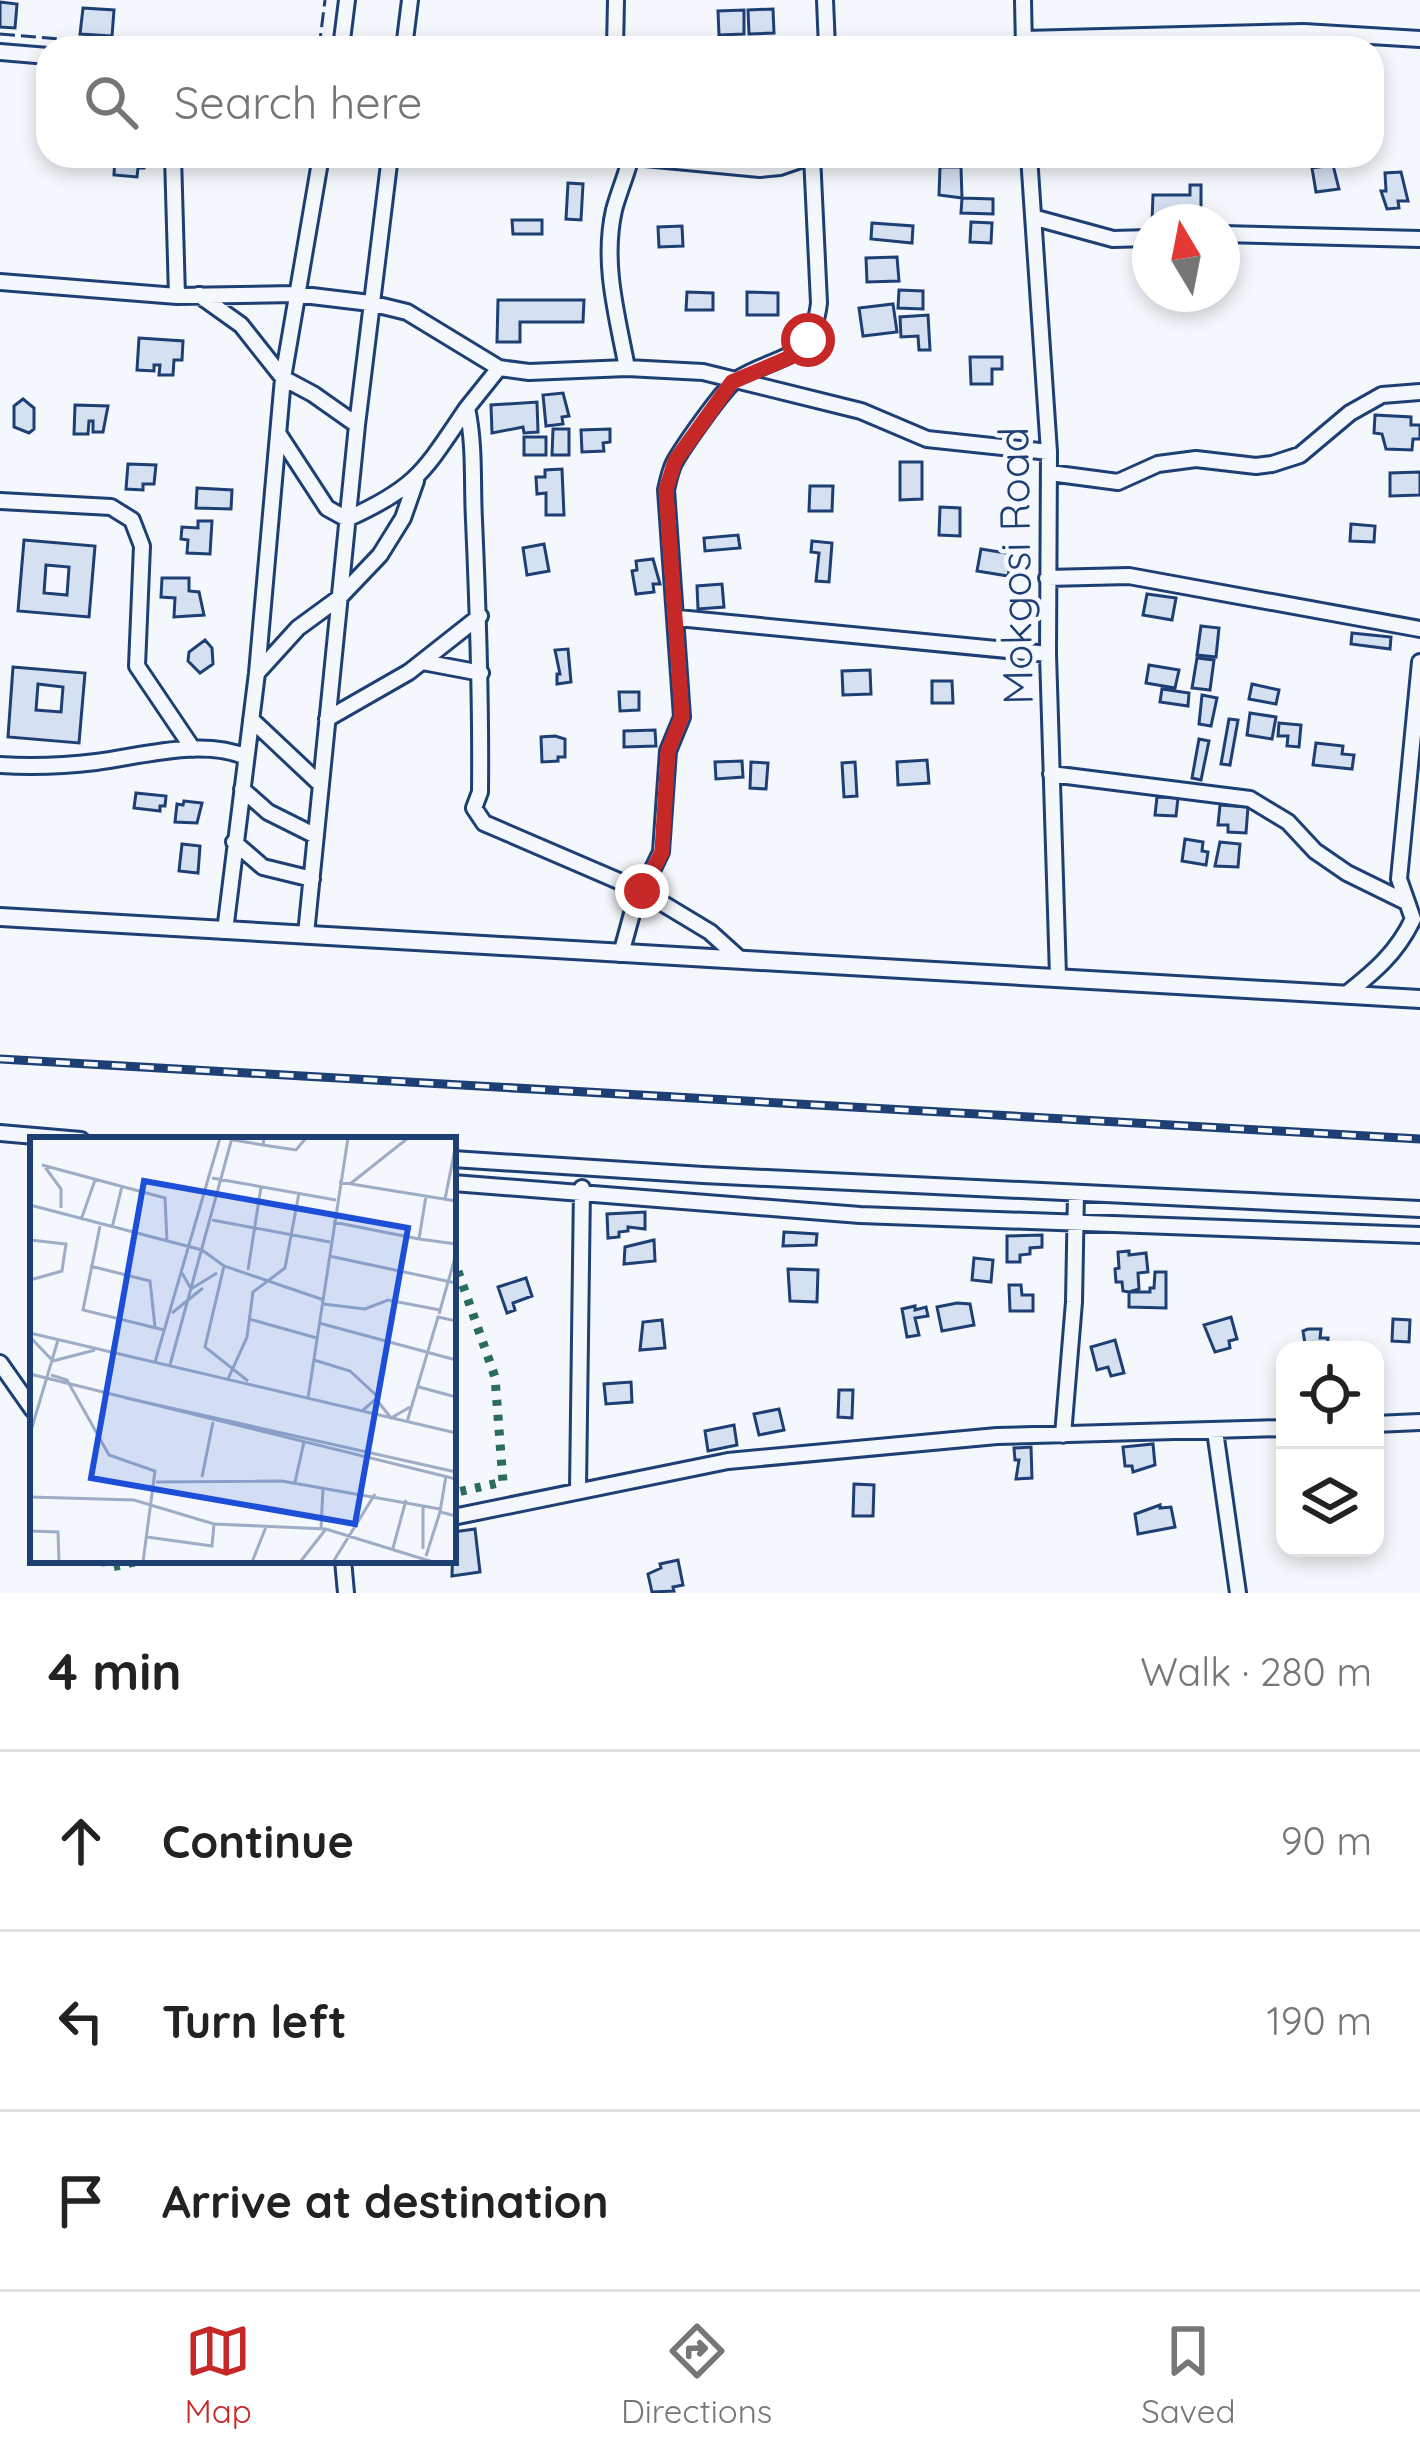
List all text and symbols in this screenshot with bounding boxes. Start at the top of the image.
search box [36,36,1384,168]
icon: search [78,69,144,135]
text: Search here [174,74,422,130]
north arrow [1132,204,1240,312]
route start [781,313,835,367]
street label: Mokgosi Road [986,427,1044,705]
route end [615,864,669,918]
inset map [30,1137,456,1563]
map controls [1276,1341,1384,1557]
button: locate [1276,1341,1384,1449]
button: layers [1276,1449,1384,1557]
text: 4 min [48,1639,182,1703]
text: Walk · 280 m [1140,1647,1372,1696]
icon: ahead [48,1808,114,1874]
text: Continue [162,1813,354,1869]
text: 90 m [1281,1816,1372,1865]
icon: left [48,1988,114,2054]
text: Turn left [162,1993,347,2049]
text: 190 m [1266,1996,1372,2045]
icon: arrive [48,2168,114,2234]
text: Arrive at destination [162,2173,608,2229]
tab: Map [185,2318,252,2431]
tab: Directions [621,2318,772,2431]
tab: Saved [1141,2318,1235,2431]

